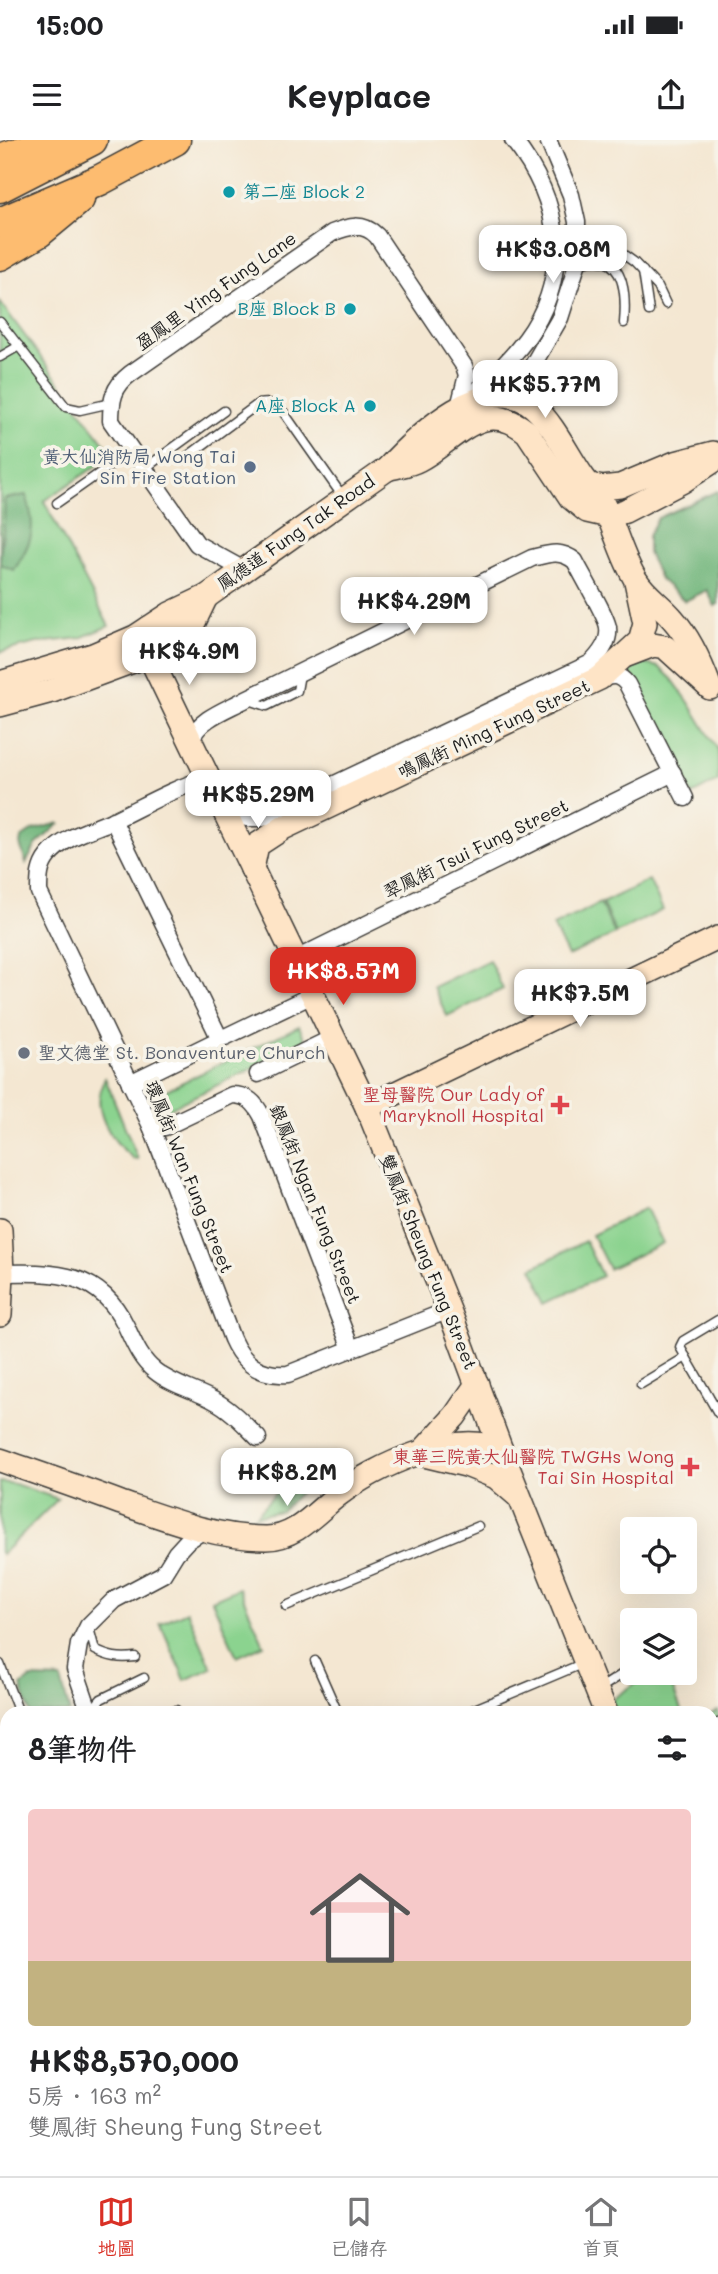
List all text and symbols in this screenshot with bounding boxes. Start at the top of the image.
text: 15:00 [35,8,103,42]
text: Keyplace [287,74,431,116]
icon: menu [28,76,66,114]
icon: share [652,76,690,114]
place label: 第二座 Block 2 [243,179,365,203]
marker: 第二座 Block 2 [221,184,237,200]
street label: 盈鳳里 Ying Fung Lane [130,226,301,355]
pin: HK$3.08M [481,226,625,285]
text: HK$3.08M [495,233,611,263]
place label: B座 Block B [238,296,336,320]
marker: B座 Block B [342,301,358,317]
pin: HK$5.77M [473,360,617,420]
text: HK$5.77M [489,368,601,398]
place label: A座 Block A [255,393,356,417]
marker: A座 Block A [362,398,378,414]
place label: 黃大仙消防局 Wong Tai Sin Fire Station [43,444,236,489]
marker: 黃大仙消防局 Wong Tai Sin Fire Station [242,459,258,475]
street label: 鳳德道 Fung Tak Road [212,469,379,596]
pin: HK$4.29M [342,578,486,637]
text: HK$4.29M [357,585,471,615]
pin: HK$4.9M [124,628,254,687]
text: HK$4.9M [138,635,240,665]
street label: 鳴鳳街 Ming Fung Street [394,673,593,783]
pin: HK$5.29M [186,770,330,830]
text: HK$5.29M [201,778,315,808]
street label: 翠鳳街 Tsui Fung Street [379,793,572,903]
pin: HK$8.57M [271,948,415,1007]
text: HK$8.57M [286,955,400,985]
pin: HK$7.5M [515,970,645,1029]
text: HK$7.5M [530,977,630,1007]
place label: 聖文德堂 St. Bonaventure Church [38,1040,325,1064]
marker: 聖文德堂 St. Bonaventure Church [16,1045,32,1061]
street label: 環鳳街 Wan Fung Street [140,1077,240,1277]
place label: 聖母醫院 Our Lady of Maryknoll Hospital [362,1082,545,1127]
marker: 聖母醫院 Our Lady of Maryknoll Hospital [550,1095,570,1115]
street label: 銀鳳街 Ngan Fung Street [265,1100,367,1307]
street label: 雙鳳街 Sheung Fung Street [375,1150,483,1373]
place label: 東華三院黃大仙醫院 TWGHs Wong Tai Sin Hospital [393,1444,674,1489]
pin: HK$8.2M [222,1448,352,1508]
text: HK$8.2M [237,1456,337,1486]
marker: 東華三院黃大仙醫院 TWGHs Wong Tai Sin Hospital [680,1457,700,1477]
map controls [620,1517,697,1685]
button: locate [620,1517,697,1594]
button: layers [620,1608,697,1685]
text: 8筆物件 [28,1728,137,1768]
icon: filters [653,1729,691,1767]
icon: home [297,1855,423,1981]
text: HK$8,570,000 [28,2040,239,2080]
text: 5房 · 163 m² [28,2080,161,2110]
text: 雙鳳街 Sheung Fung Street [28,2111,323,2141]
tab: 地圖 [97,2193,136,2260]
tab: 已儲存 [330,2193,388,2260]
tab: 首頁 [582,2193,621,2260]

